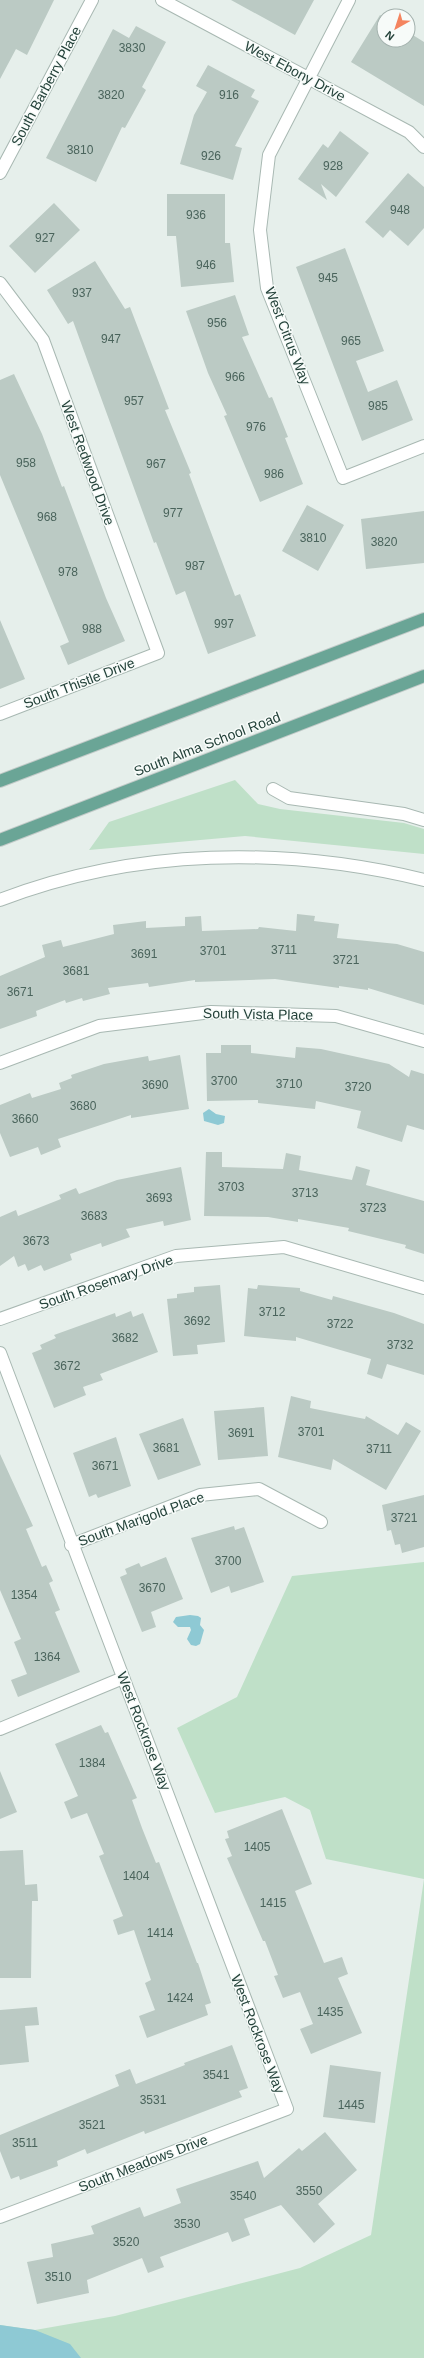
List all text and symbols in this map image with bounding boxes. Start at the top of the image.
north arrow [376,8,416,48]
street label: South Barberry Place [8,23,84,149]
text: N [383,29,397,43]
street label: West Ebony Drive [242,38,348,104]
house number: 3830 [119,41,146,55]
house number: 3820 [98,88,125,102]
house number: 916 [219,88,239,102]
house number: 3810 [67,143,94,157]
house number: 926 [201,149,221,163]
house number: 928 [323,159,343,173]
house number: 948 [390,203,410,217]
house number: 936 [186,208,206,222]
house number: 927 [35,231,55,245]
house number: 946 [196,258,216,272]
house number: 945 [318,271,338,285]
street label: West Citrus Way [262,285,314,387]
house number: 937 [72,286,92,300]
house number: 956 [207,316,227,330]
house number: 947 [101,332,121,346]
house number: 965 [341,334,361,348]
house number: 966 [225,370,245,384]
house number: 957 [124,394,144,408]
street label: West Redwood Drive [58,399,118,528]
house number: 985 [368,399,388,413]
house number: 976 [246,420,266,434]
house number: 958 [16,456,36,470]
house number: 967 [146,457,166,471]
house number: 986 [264,467,284,481]
house number: 977 [163,506,183,520]
house number: 968 [37,510,57,524]
house number: 3810 [300,531,327,545]
house number: 3820 [371,535,398,549]
house number: 987 [185,559,205,573]
house number: 978 [58,565,78,579]
house number: 997 [214,617,234,631]
house number: 988 [82,622,102,636]
street label: South Thistle Drive [21,654,137,712]
street label: South Alma School Road [131,709,283,779]
house number: 3711 [271,943,297,957]
house number: 3701 [200,944,227,958]
house number: 3691 [131,947,158,961]
house number: 3721 [333,953,360,967]
house number: 3681 [63,964,90,978]
house number: 3671 [7,985,34,999]
street label: South Vista Place [203,1005,313,1023]
house number: 3700 [211,1074,238,1088]
house number: 3710 [276,1077,303,1091]
house number: 3690 [142,1078,169,1092]
house number: 3720 [345,1080,372,1094]
house number: 3680 [70,1099,97,1113]
house number: 3660 [12,1112,39,1126]
house number: 3703 [218,1180,245,1194]
house number: 3713 [292,1186,319,1200]
house number: 3693 [146,1191,173,1205]
house number: 3723 [360,1201,387,1215]
house number: 3683 [81,1209,108,1223]
house number: 3673 [23,1234,50,1248]
street label: South Rosemary Drive [37,1251,175,1312]
house number: 3712 [259,1305,286,1319]
house number: 3692 [184,1314,211,1328]
house number: 3722 [327,1317,354,1331]
house number: 3682 [112,1331,139,1345]
house number: 3732 [387,1338,414,1352]
house number: 3672 [54,1359,81,1373]
house number: 3701 [298,1425,325,1439]
house number: 3691 [228,1426,255,1440]
house number: 3681 [153,1441,180,1455]
house number: 3711 [366,1442,392,1456]
house number: 3671 [92,1459,119,1473]
street label: South Marigold Place [76,1489,206,1549]
house number: 3721 [391,1511,418,1525]
house number: 3700 [215,1554,242,1568]
house number: 3670 [139,1581,166,1595]
house number: 1354 [11,1588,38,1602]
house number: 1364 [34,1650,61,1664]
street label: West Rockrose Way [114,1669,174,1793]
house number: 1384 [79,1756,106,1770]
house number: 1405 [244,1840,271,1854]
house number: 1404 [123,1869,150,1883]
house number: 1415 [260,1896,287,1910]
house number: 1414 [147,1926,174,1940]
street label: West Rockrose Way [228,1972,288,2096]
house number: 1424 [167,1991,194,2005]
house number: 1435 [317,2005,344,2019]
house number: 3541 [203,2068,230,2082]
house number: 3531 [140,2093,167,2107]
house number: 1445 [338,2098,365,2112]
house number: 3521 [79,2118,106,2132]
street label: South Meadows Drive [76,2131,210,2195]
house number: 3511 [12,2136,38,2150]
house number: 3550 [296,2184,323,2198]
house number: 3540 [230,2189,257,2203]
house number: 3530 [174,2217,201,2231]
house number: 3520 [113,2235,140,2249]
house number: 3510 [45,2270,72,2284]

